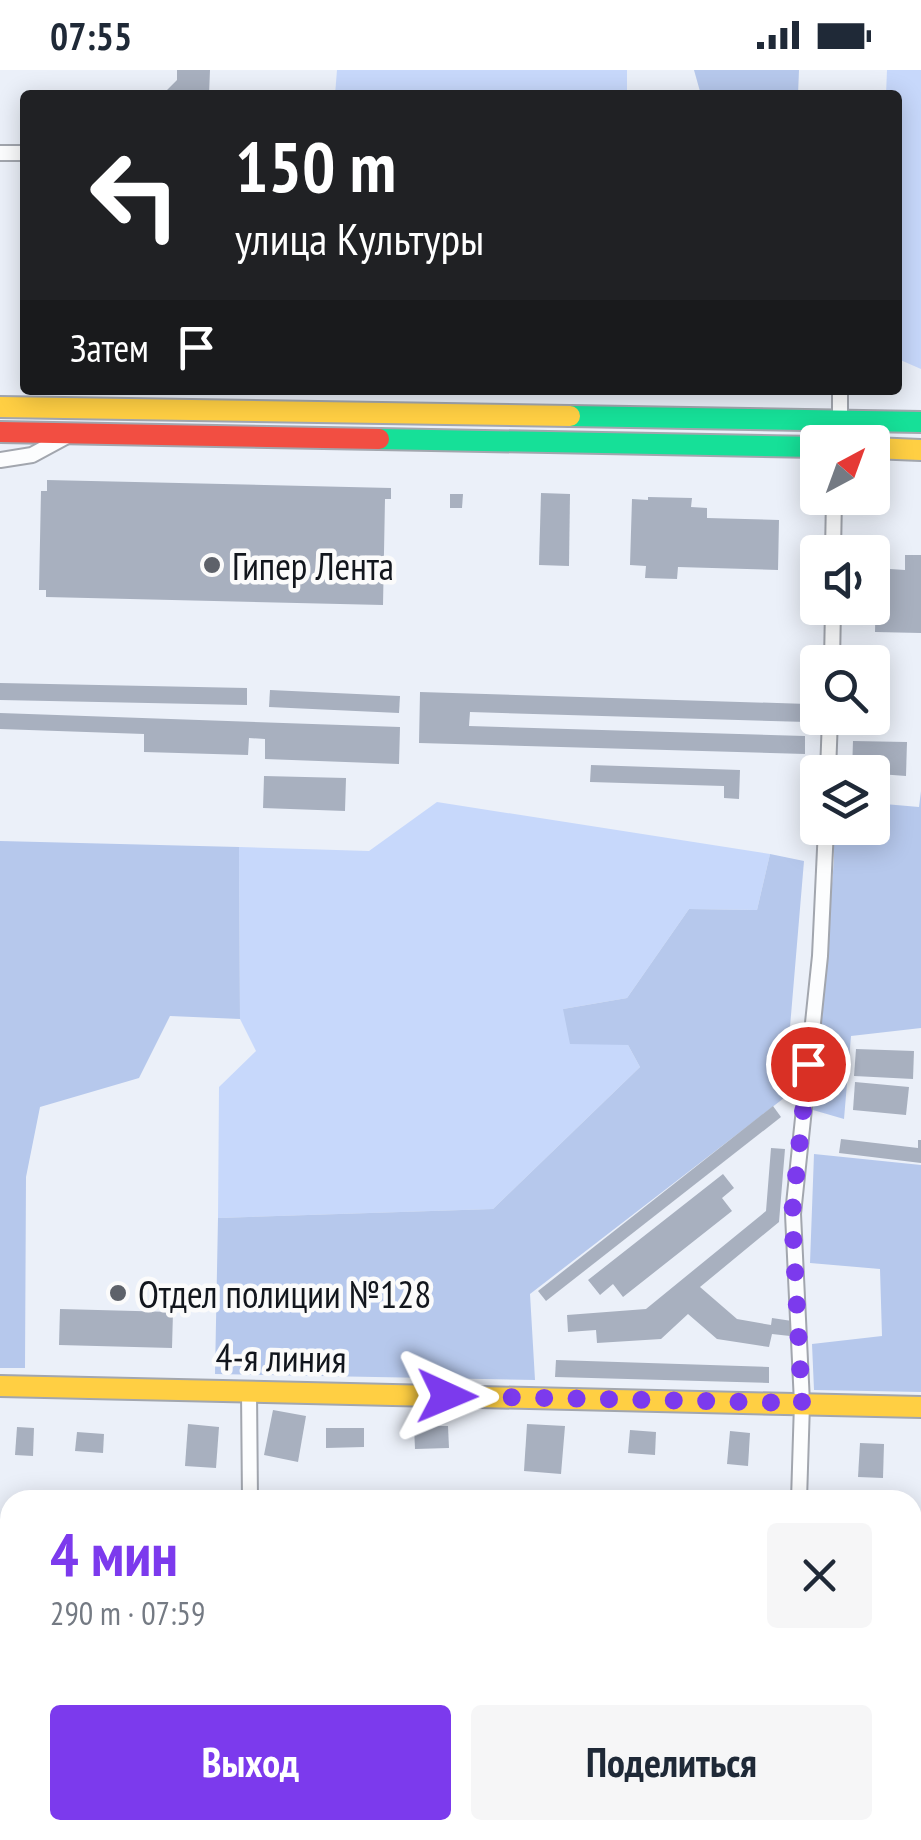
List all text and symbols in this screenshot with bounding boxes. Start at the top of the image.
text: 07:55 [50,11,132,60]
text: 150 m [235,121,396,211]
icon: left [70,130,200,260]
text: улица Культуры [235,209,484,267]
icon: arrive [169,320,224,375]
text: Затем [70,323,149,372]
north arrow [800,425,890,515]
map controls [800,425,890,845]
button: sound [800,535,890,625]
place label: Гипер Лента [232,541,394,590]
marker: Гипер Лента [201,554,223,576]
button: search [800,645,890,735]
button: layers [800,755,890,845]
pin [766,1022,851,1107]
icon: arrive [781,1037,836,1092]
place label: Отдел полиции №128 [138,1269,431,1318]
marker: Отдел полиции №128 [107,1282,129,1304]
street label: 4-я линия [215,1331,347,1383]
position arrow [395,1344,499,1448]
text: 4 мин [50,1515,178,1593]
button: close [767,1523,872,1628]
text: 290 m · 07:59 [50,1592,205,1634]
button: Выход [50,1705,451,1820]
button: Поделиться [471,1705,872,1820]

